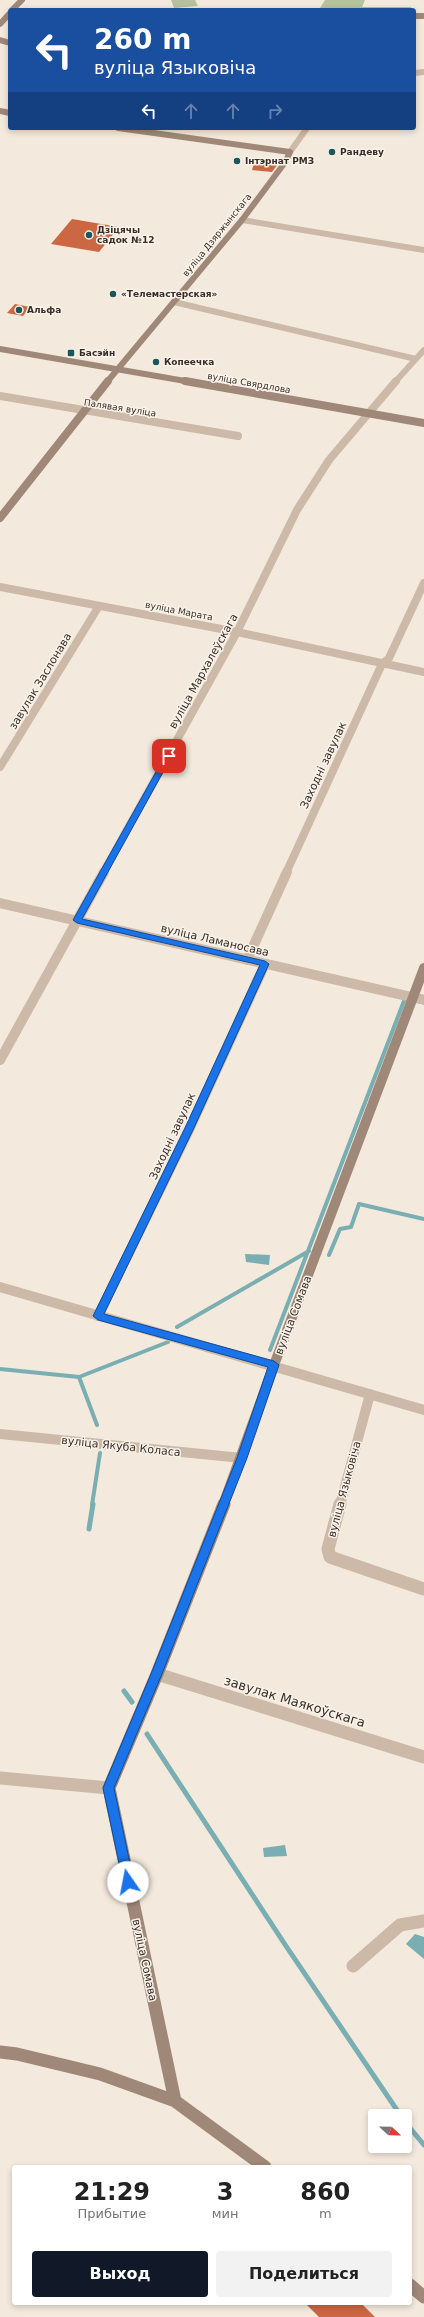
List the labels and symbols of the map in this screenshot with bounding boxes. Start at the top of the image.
marker: Рандеву [327,147,337,157]
place label: Рандеву [340,147,384,157]
marker: Інтэрнат РМЗ [232,156,242,166]
place label: Інтэрнат РМЗ [245,156,314,166]
street label: вуліца Дзяржынскага [181,192,253,278]
place label: Дзіцячы садок №12 [97,225,154,245]
marker: Дзіцячы садок №12 [84,230,94,240]
marker: «Телемастерская» [108,289,118,299]
place label: «Телемастерская» [121,289,218,299]
marker: Альфа [14,305,24,315]
place label: Альфа [27,305,61,315]
marker: Басэйн [66,348,76,358]
place label: Басэйн [79,348,115,358]
marker: Копеечка [151,357,161,367]
place label: Копеечка [164,357,214,367]
street label: вуліца Свярдлова [207,371,291,395]
street label: Палявая вуліца [83,397,157,419]
street label: вуліца Марата [144,600,214,622]
street label: вуліца Мархалеўскага [166,611,241,731]
street label: завулак Заслонава [6,631,74,732]
street label: Заходні завулак [298,719,349,811]
pin [152,739,186,773]
street label: вуліца Ламаносава [159,922,270,959]
street label: Заходні завулак [147,1090,198,1182]
street label: вуліца Сомава [272,1274,314,1356]
street label: вуліца Якуба Коласа [61,1434,181,1459]
street label: вуліца Языковіча [325,1440,364,1539]
street label: завулак Маякоўскага [222,1673,367,1730]
position arrow [107,1861,149,1903]
street label: вуліца Сомава [129,1918,160,2002]
north arrow [368,2109,412,2153]

